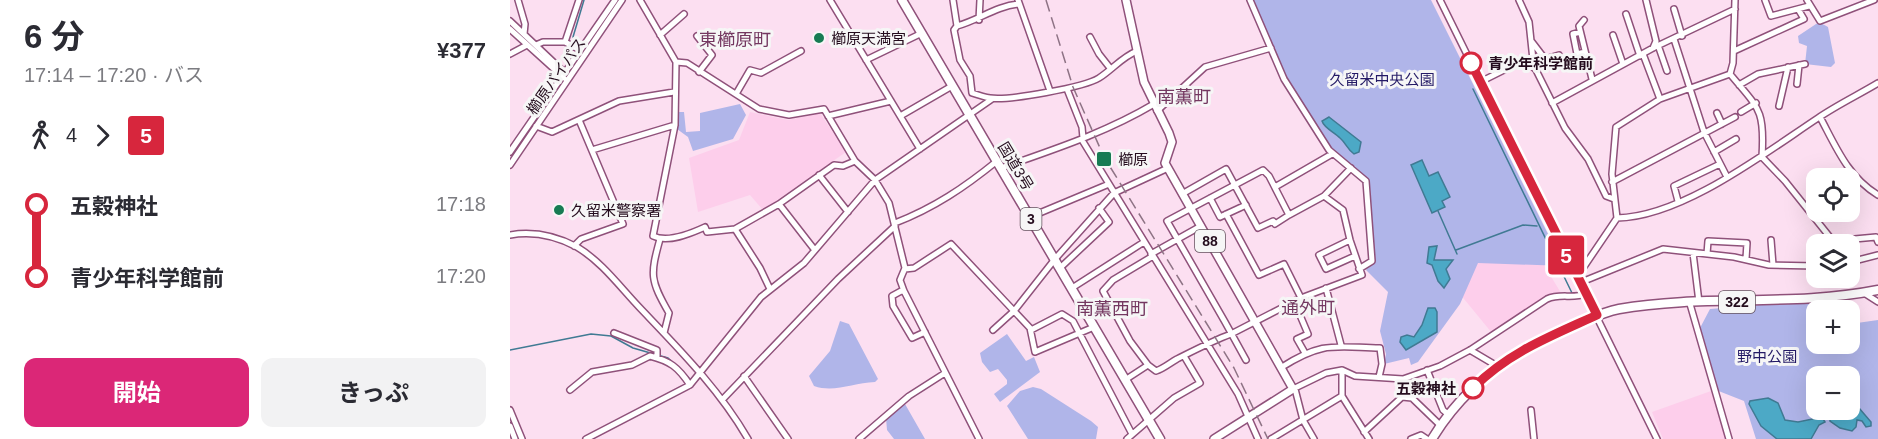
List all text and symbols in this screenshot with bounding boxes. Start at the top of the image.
text: 6 分 [24,18,85,55]
district label: 東櫛原町 [699,30,771,50]
place label: 櫛原天満宮 [831,30,906,47]
marker: 櫛原天満宮 [812,31,826,45]
street label: 櫛原バイパス [523,34,589,118]
text: ¥377 [437,38,486,63]
marker: 青少年科学館前 [1460,52,1482,74]
place label: 青少年科学館前 [1488,55,1593,72]
text: 17:14 – 17:20 · バス [24,64,204,86]
park label: 久留米中央公園 [1329,71,1435,88]
district label: 南薫町 [1157,87,1211,107]
icon: walk [24,119,57,152]
icon: forward [86,119,119,152]
text: 4 [66,124,77,146]
text: 5 [140,124,152,147]
street label: 国道3号 [995,139,1037,193]
marker: 櫛原 [1095,150,1113,168]
place label: 櫛原 [1118,151,1148,168]
map controls [1806,168,1860,420]
button: locate [1806,168,1860,222]
text: 17:18 [436,193,486,215]
text: 五穀神社 [70,194,158,219]
place label: 久留米警察署 [571,202,661,219]
marker: 久留米警察署 [552,203,566,217]
road number: 3 [1020,208,1042,230]
road number: 88 [1195,230,1225,252]
button: layers [1806,234,1860,288]
line badge: 5 [1546,236,1586,274]
text: 5 [1560,244,1572,267]
text: 17:20 [436,265,486,287]
text: 青少年科学館前 [70,266,224,291]
road number: 322 [1719,291,1755,313]
district label: 通外町 [1281,298,1335,318]
district label: 南薫西町 [1076,299,1148,319]
button: + [1806,300,1860,354]
park label: 野中公園 [1737,348,1797,365]
button: 開始 [24,358,249,427]
button: きっぷ [261,358,486,427]
button: − [1806,366,1860,420]
marker: 五穀神社 [1462,377,1484,399]
place label: 五穀神社 [1396,380,1456,397]

